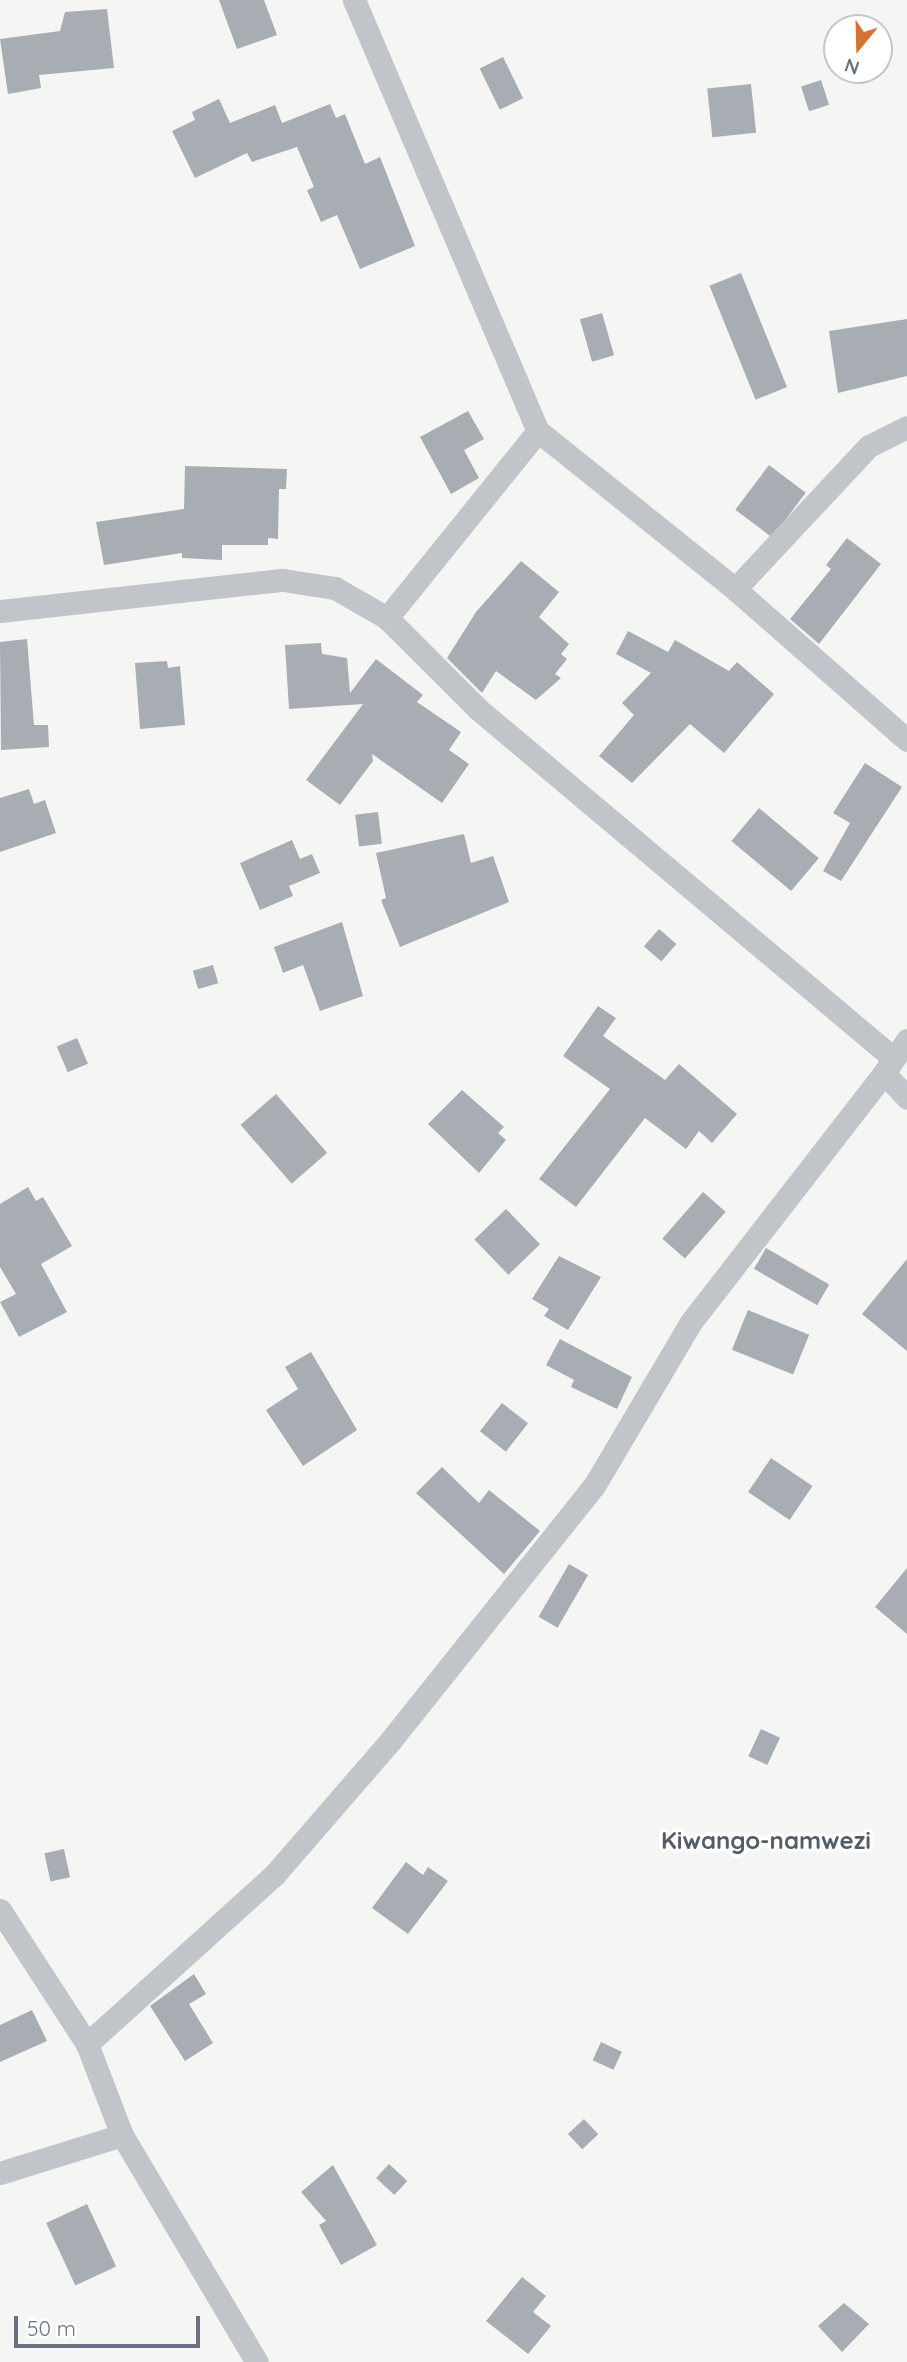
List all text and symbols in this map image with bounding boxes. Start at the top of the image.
north arrow [823,14,893,84]
text: N [841,53,862,81]
district label: Kiwango-namwezi [661,1827,871,1855]
scale bar [18,2302,203,2346]
text: 50 m [27,2315,76,2341]

